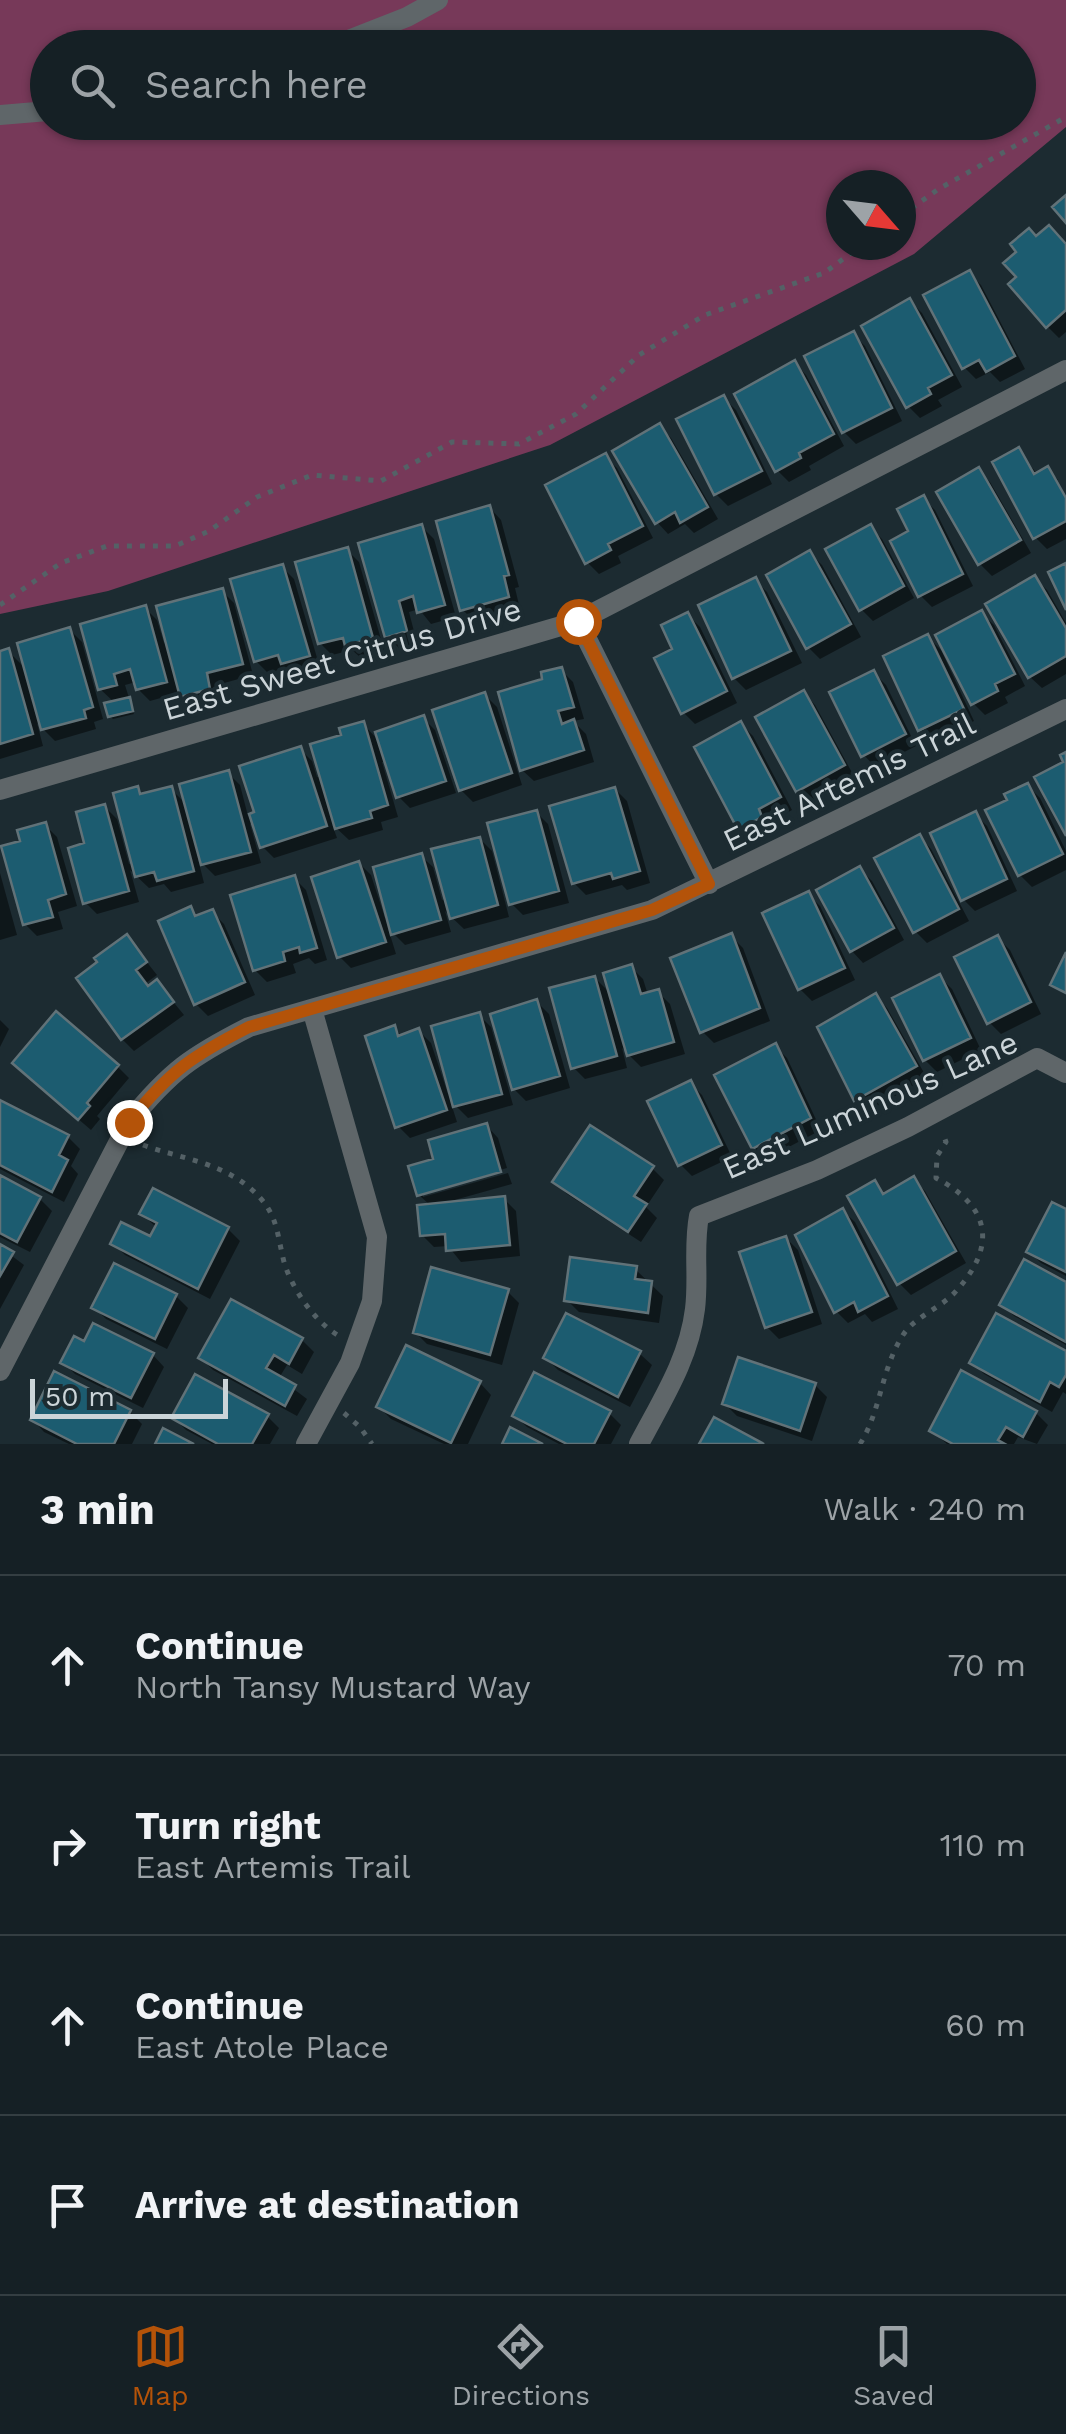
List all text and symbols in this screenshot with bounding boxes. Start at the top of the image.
search box [30,30,1036,140]
icon: search [65,58,120,113]
text: Search here [145,63,368,107]
north arrow [826,170,916,260]
street label: East Sweet Citrus Drive [158,590,526,728]
route start [556,599,602,645]
street label: East Artemis Trail [717,704,981,859]
street label: East Luminous Lane [716,1023,1024,1187]
route end [107,1100,153,1146]
scale bar [30,1374,228,1418]
text: 50 m [45,1380,115,1413]
text: 3 min [40,1485,155,1534]
text: Walk · 240 m [824,1490,1026,1528]
text: Continue [135,1624,304,1668]
icon: ahead [40,1638,95,1693]
text: 70 m [947,1646,1026,1684]
text: North Tansy Mustard Way [135,1668,530,1706]
text: Turn right [135,1804,321,1848]
icon: right [40,1818,95,1873]
text: 110 m [940,1826,1026,1864]
text: East Artemis Trail [135,1848,411,1886]
text: Continue [135,1984,304,2028]
icon: ahead [40,1998,95,2053]
text: 60 m [945,2006,1026,2044]
text: East Atole Place [135,2028,389,2066]
icon: arrive [40,2178,95,2233]
text: Arrive at destination [135,2183,520,2227]
tab: Map [132,2319,189,2412]
tab: Directions [452,2319,590,2412]
tab: Saved [853,2319,934,2412]

